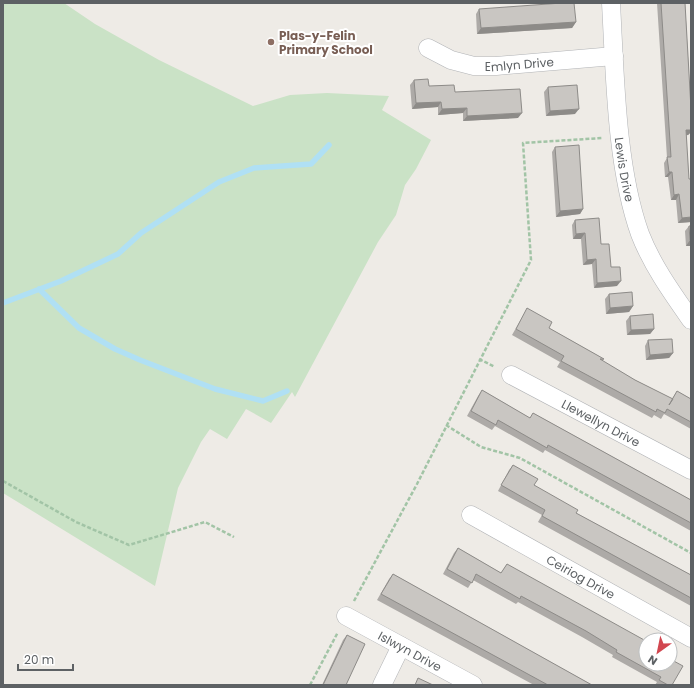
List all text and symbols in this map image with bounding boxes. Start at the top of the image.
place label: Plas-y-Felin Primary School [279,27,373,58]
marker: Plas-y-Felin Primary School [266,37,276,47]
street label: Emlyn Drive [485,53,554,75]
street label: Lewis Drive [611,136,639,203]
street label: Llewellyn Drive [559,395,643,450]
street label: Ceiriog Drive [544,550,618,603]
street label: Islwyn Drive [375,627,445,675]
north arrow [638,632,678,672]
scale bar [18,646,73,672]
text: 20 m [24,651,54,668]
text: N [645,651,660,669]

